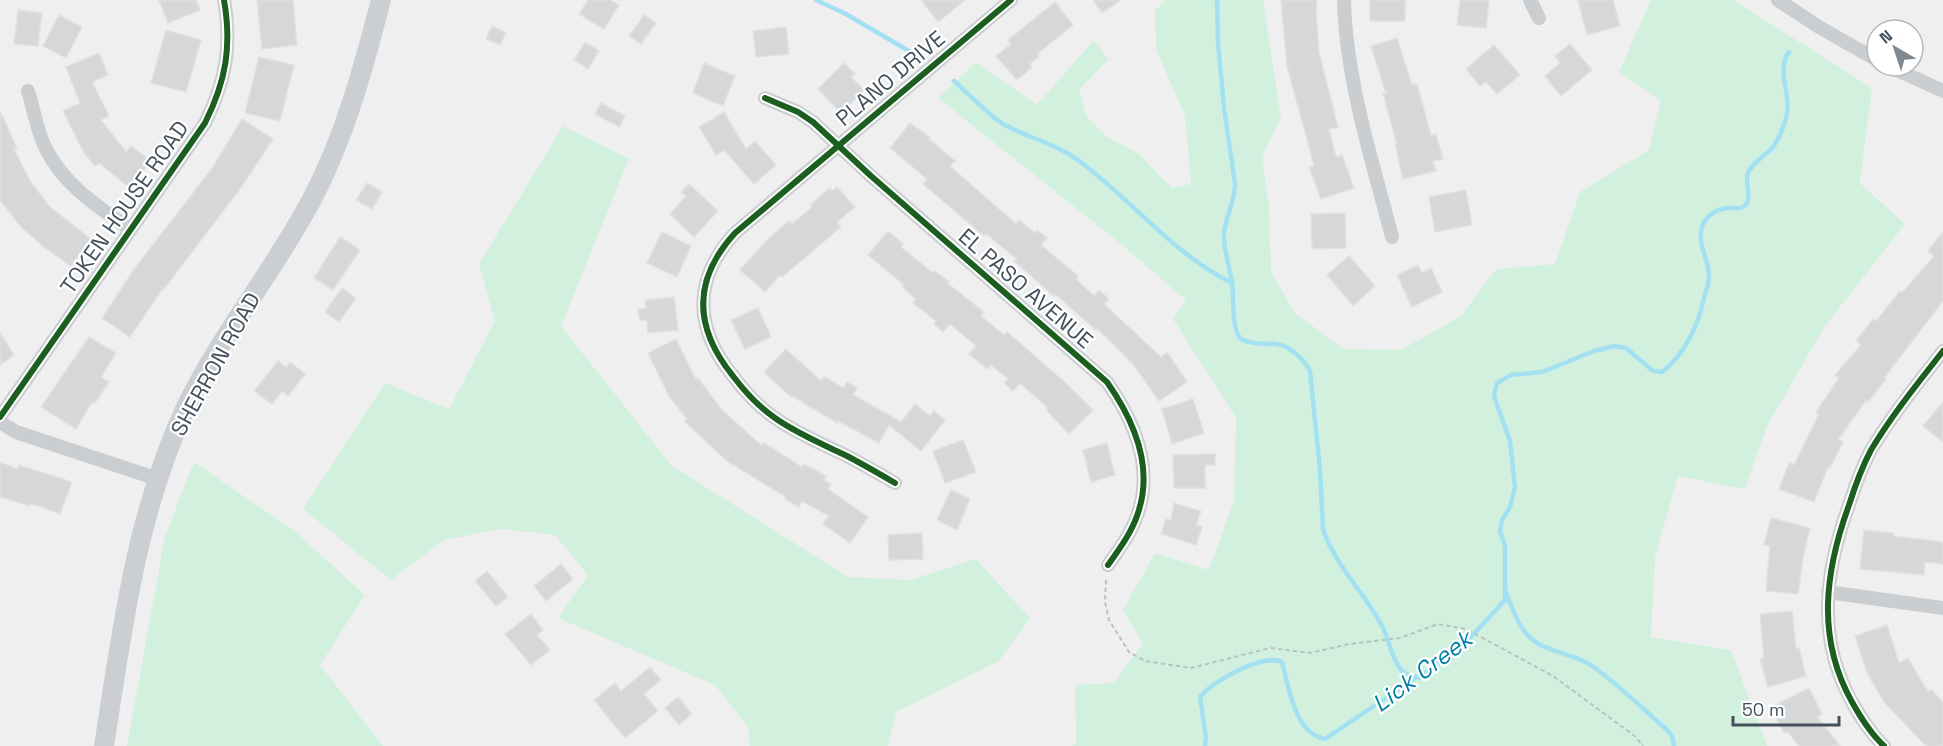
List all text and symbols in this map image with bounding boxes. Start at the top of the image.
north arrow [1865,18,1925,78]
street label: PLANO DRIVE [830,24,950,132]
text: N [1875,25,1897,48]
street label: TOKEN HOUSE ROAD [54,115,194,299]
street label: EL PASO AVENUE [953,222,1099,354]
street label: SHERRON ROAD [164,287,266,441]
water label: Lick Creek [1366,621,1481,719]
scale bar [1733,689,1840,727]
text: 50 m [1742,698,1784,721]

